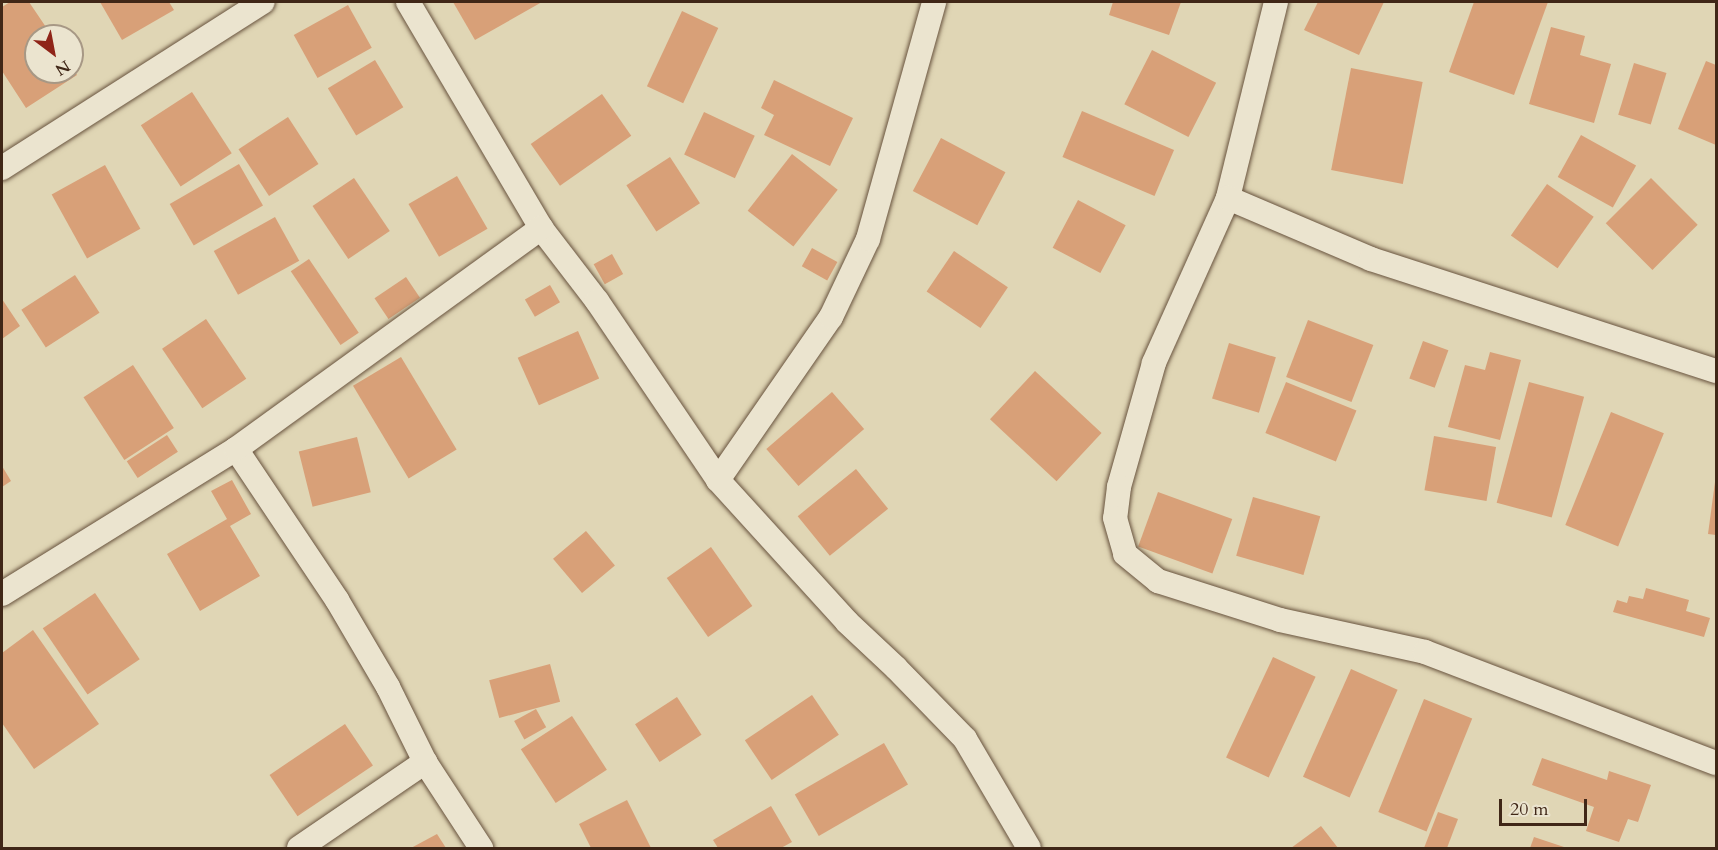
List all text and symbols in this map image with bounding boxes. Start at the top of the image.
north arrow [24,24,84,84]
text: N [51,55,74,81]
scale bar [1502,787,1590,825]
text: 20 m [1510,797,1549,822]

